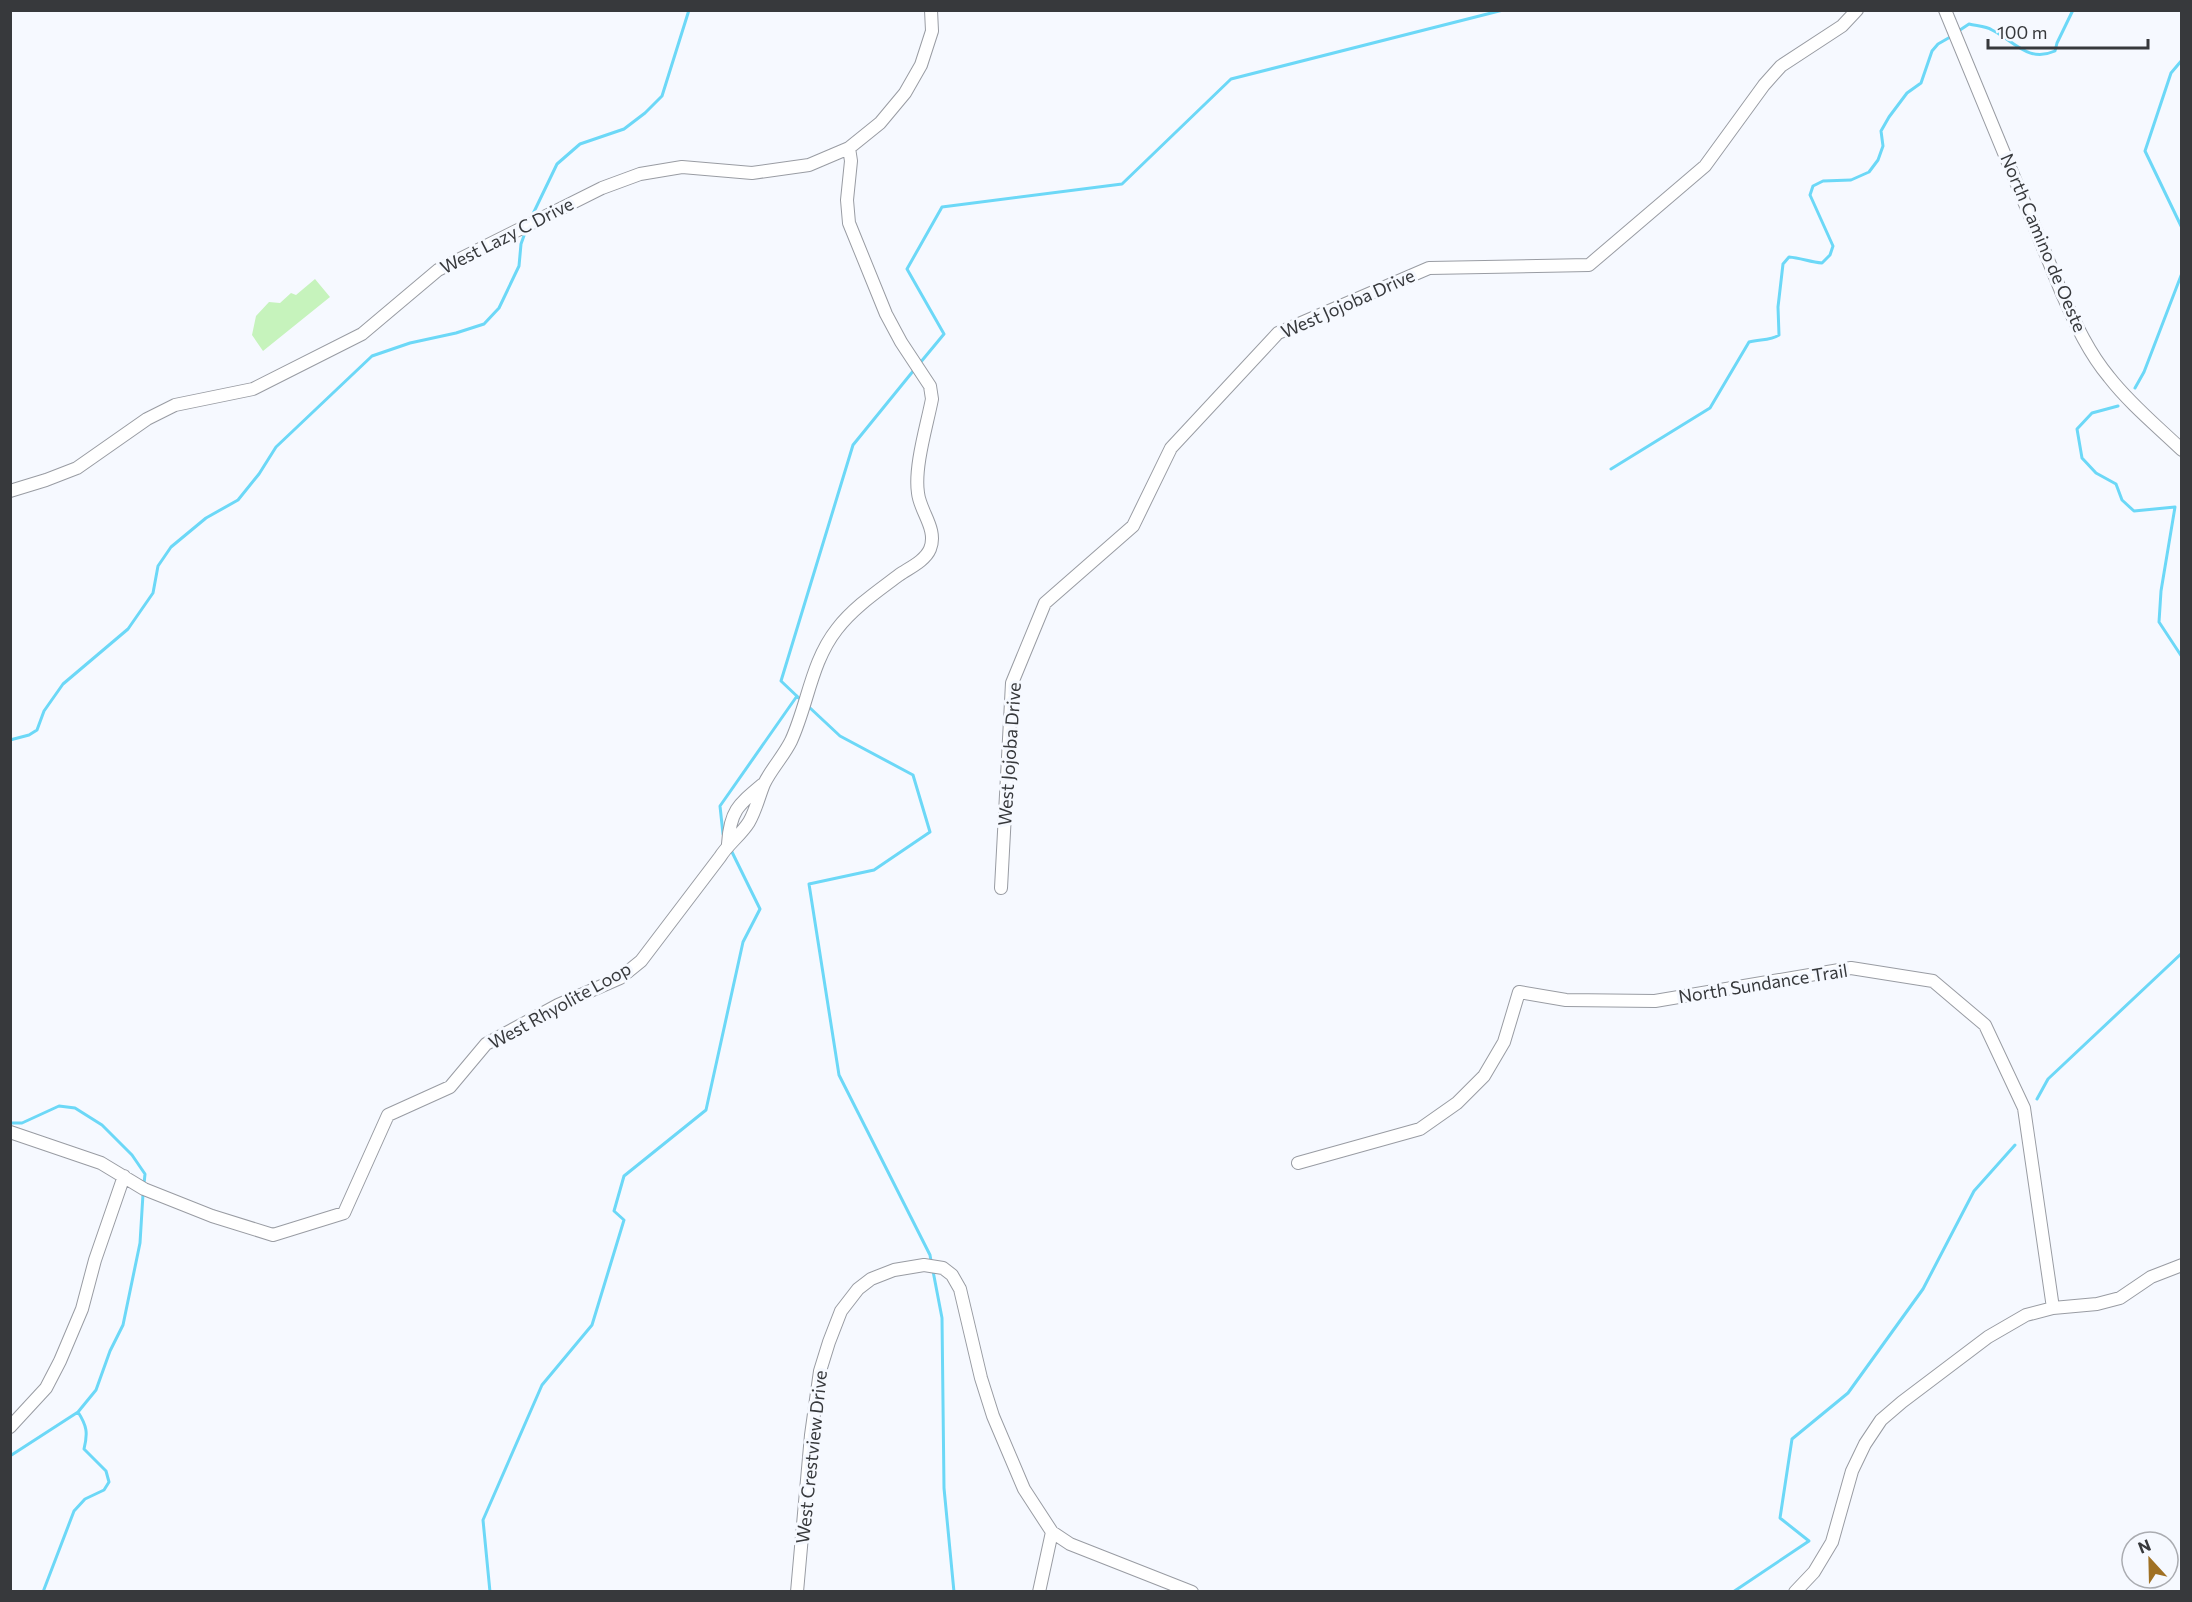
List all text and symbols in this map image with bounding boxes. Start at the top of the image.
scale bar [1988,12,2148,50]
text: 100 m [1997,21,2047,43]
street label: North Camino de Oeste [1996,150,2091,335]
street label: West Lazy C Drive [436,192,577,278]
street label: West Jojoba Drive [1277,264,1418,342]
street label: West Jojoba Drive [993,681,1025,826]
street label: West Rhyolite Loop [484,957,635,1053]
street label: North Sundance Trail [1677,959,1849,1007]
street label: West Crestview Drive [791,1369,831,1545]
north arrow [2120,1530,2180,1590]
text: N [2135,1535,2153,1557]

